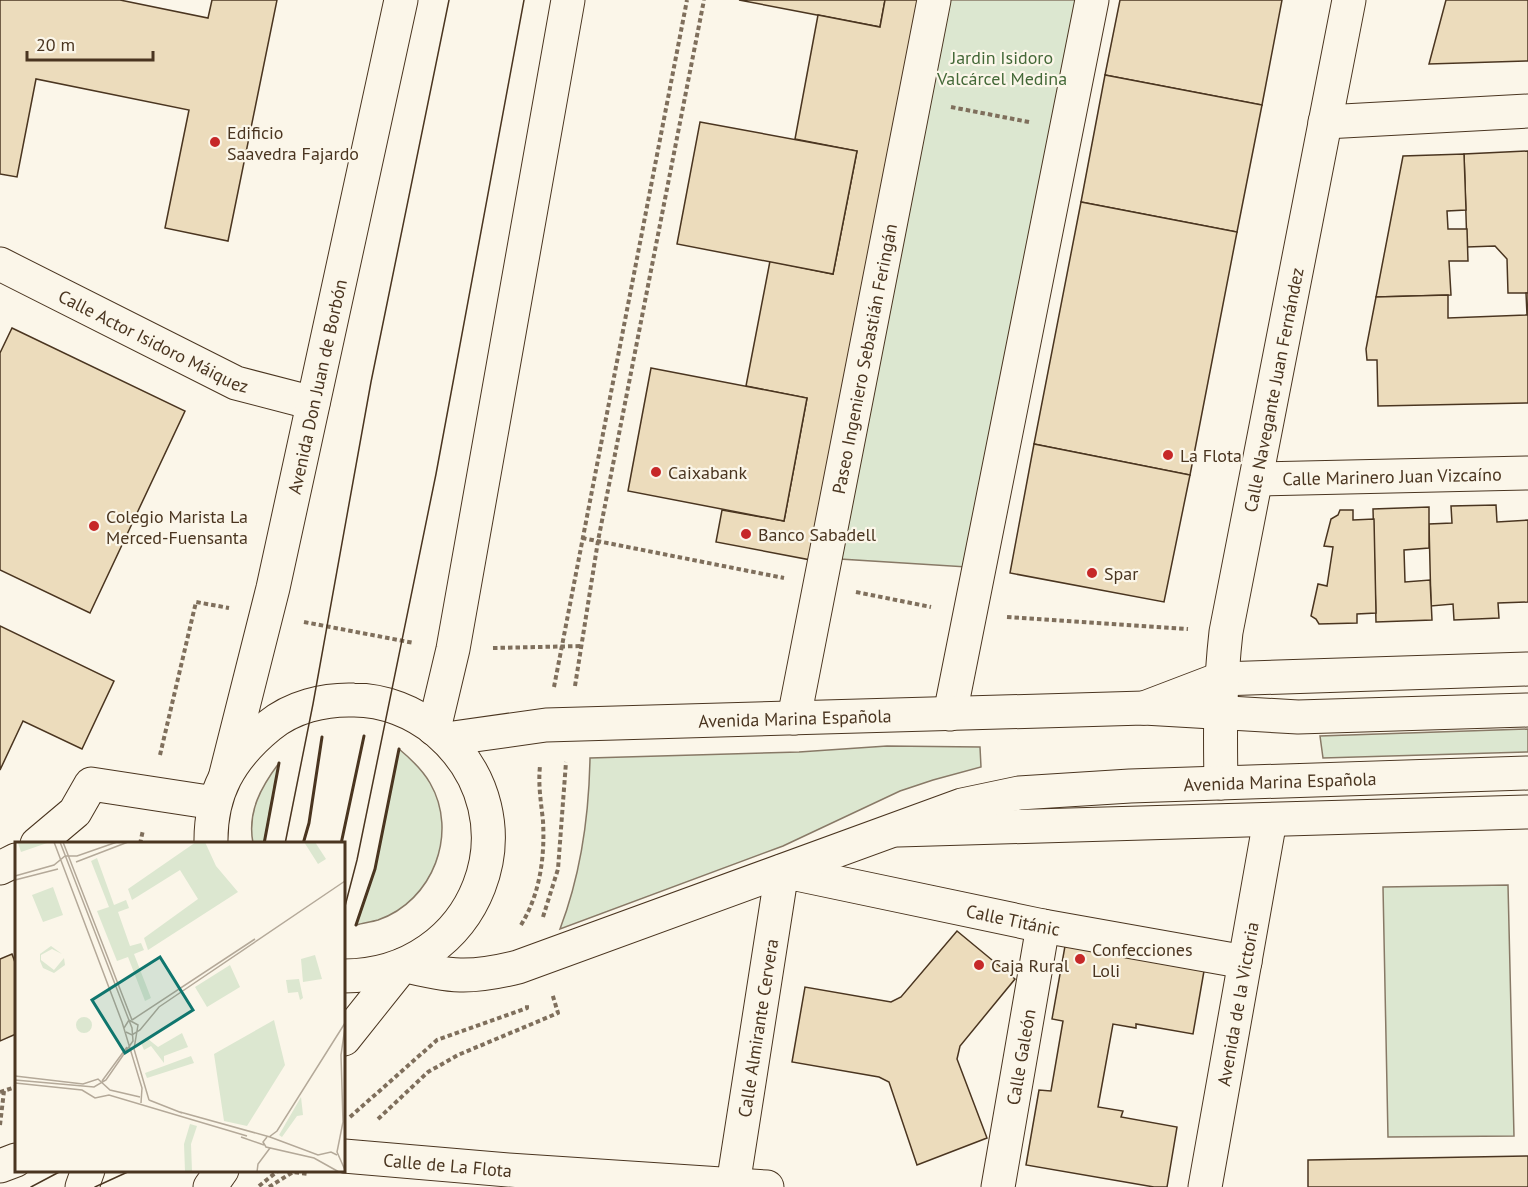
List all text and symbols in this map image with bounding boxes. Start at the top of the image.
scale bar [27,24,153,62]
text: 20 m [36,33,75,56]
park label: Jardin Isidoro Valcárcel Medina [936,46,1067,90]
place label: Edificio Saavedra Fajardo [227,121,359,165]
marker: Edificio Saavedra Fajardo [208,135,222,149]
street label: Paseo Ingeniero Sebastián Feringán [826,222,902,496]
street label: Calle Navegante Juan Fernández [1238,265,1308,514]
street label: Avenida Don Juan de Borbón [282,277,351,496]
street label: Calle Actor Isidoro Máiquez [55,284,251,397]
place label: La Flota [1180,444,1242,467]
marker: La Flota [1161,448,1175,462]
place label: Caixabank [668,461,747,484]
street label: Calle Marinero Juan Vizcaíno [1282,462,1502,490]
marker: Caixabank [649,465,663,479]
place label: Colegio Marista La Merced-Fuensanta [106,505,248,549]
marker: Colegio Marista La Merced-Fuensanta [87,519,101,533]
place label: Banco Sabadell [758,523,877,546]
marker: Banco Sabadell [739,527,753,541]
place label: Spar [1104,562,1138,585]
marker: Spar [1085,566,1099,580]
street label: Avenida Marina Española [698,704,892,732]
street label: Avenida Marina Española [1183,766,1377,796]
inset map [15,842,345,1172]
street label: Calle Titánic [964,899,1062,940]
street label: Avenida de la Victoria [1212,920,1263,1088]
street label: Calle Almirante Cervera [732,937,783,1119]
place label: Confecciones Loli [1092,938,1193,982]
marker: Confecciones Loli [1073,952,1087,966]
place label: Caja Rural [991,954,1070,977]
marker: Caja Rural [972,958,986,972]
street label: Calle Galeón [1001,1007,1040,1107]
street label: Calle de La Flota [382,1148,513,1182]

